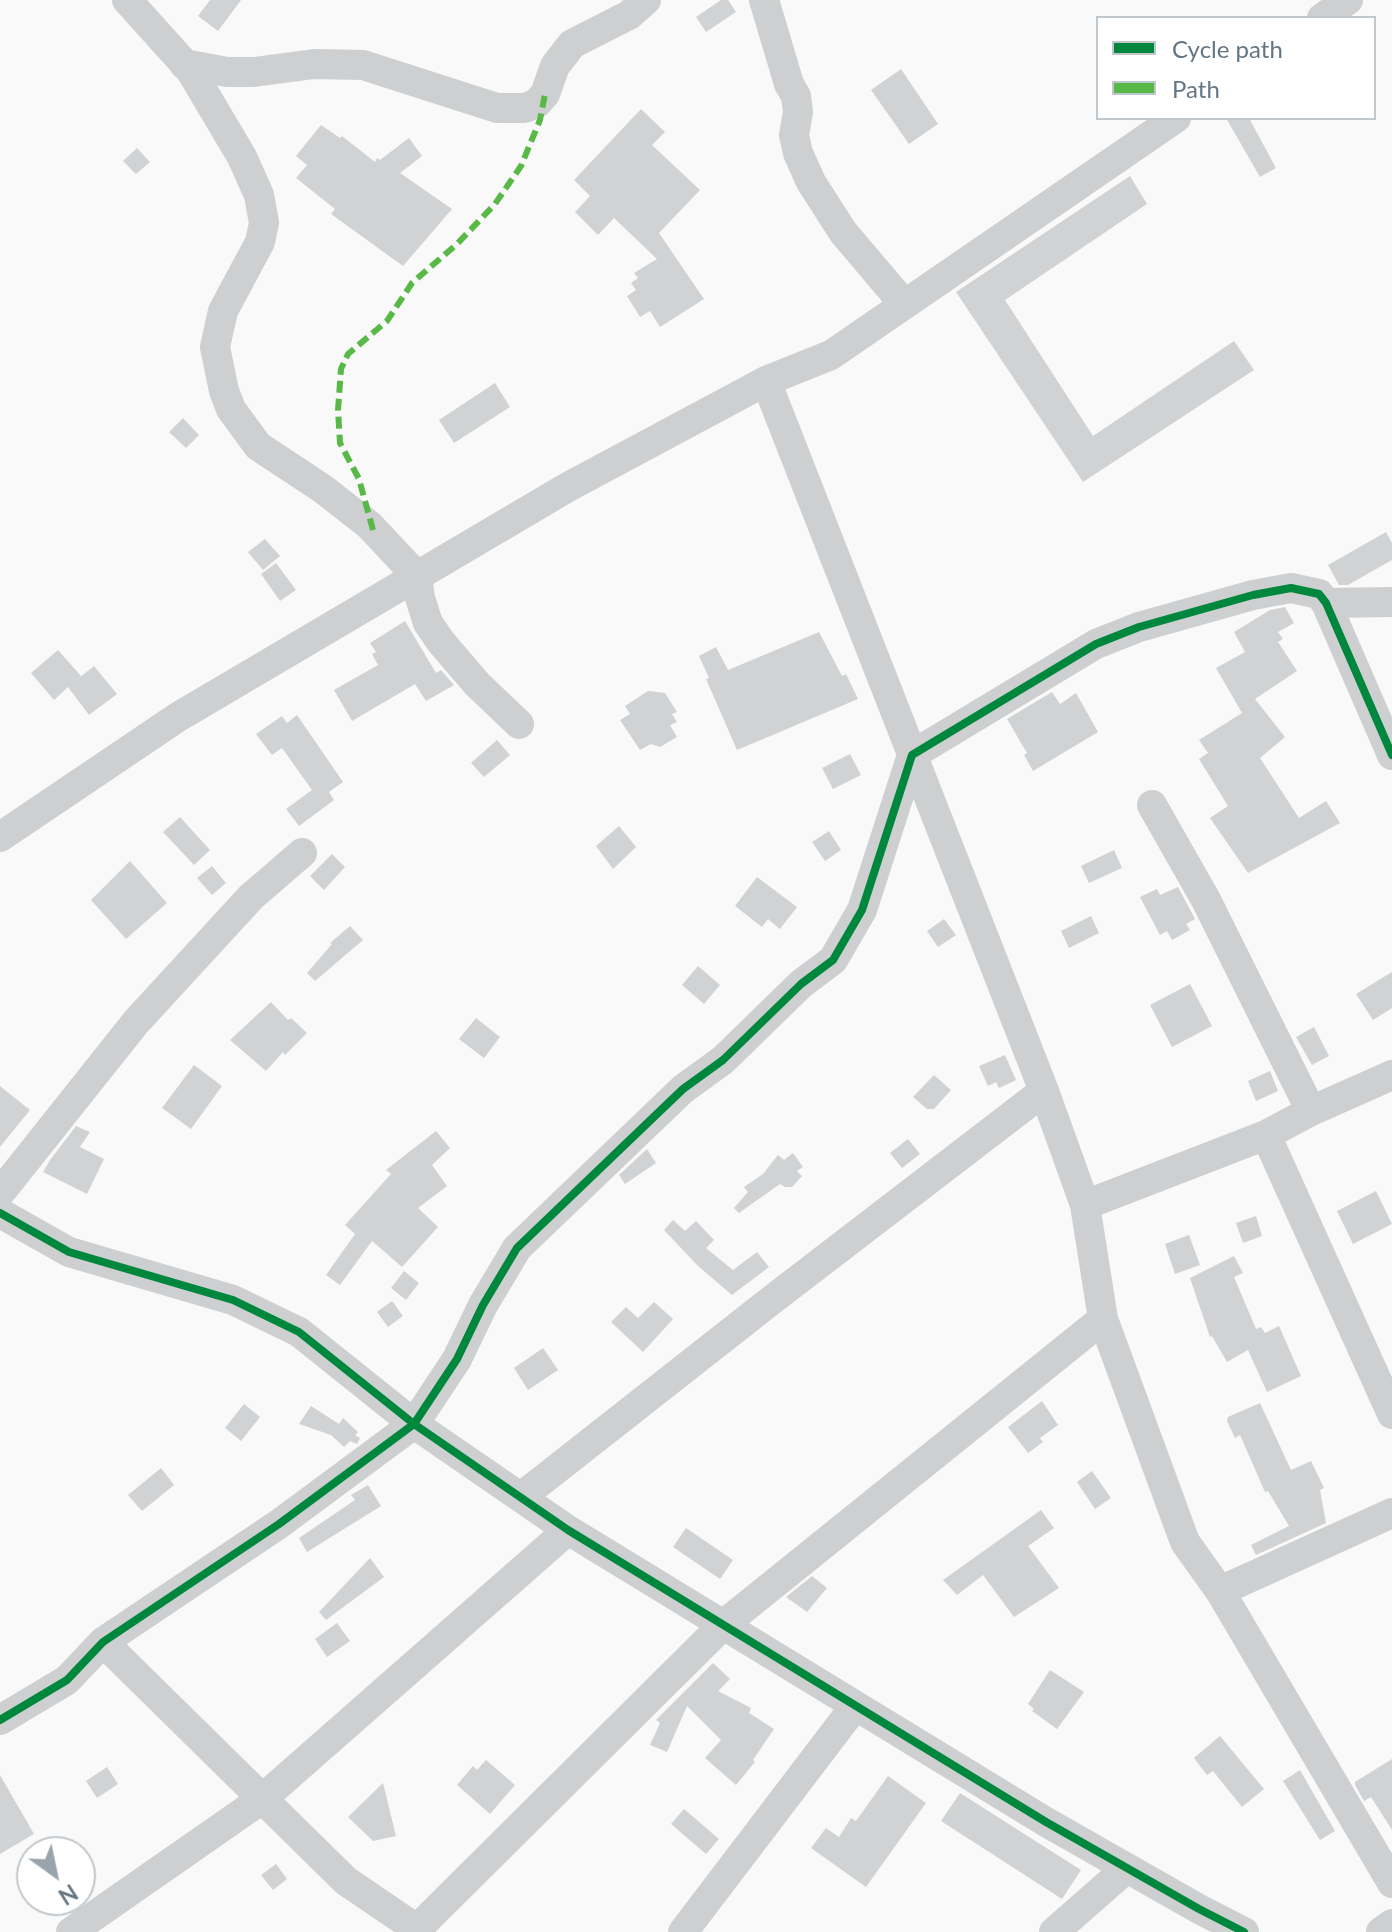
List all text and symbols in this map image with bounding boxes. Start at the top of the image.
legend [1096,16,1376,120]
text: Cycle path [1172,34,1283,63]
text: Path [1172,74,1220,103]
north arrow [16,1836,96,1916]
text: N [54,1879,83,1911]

